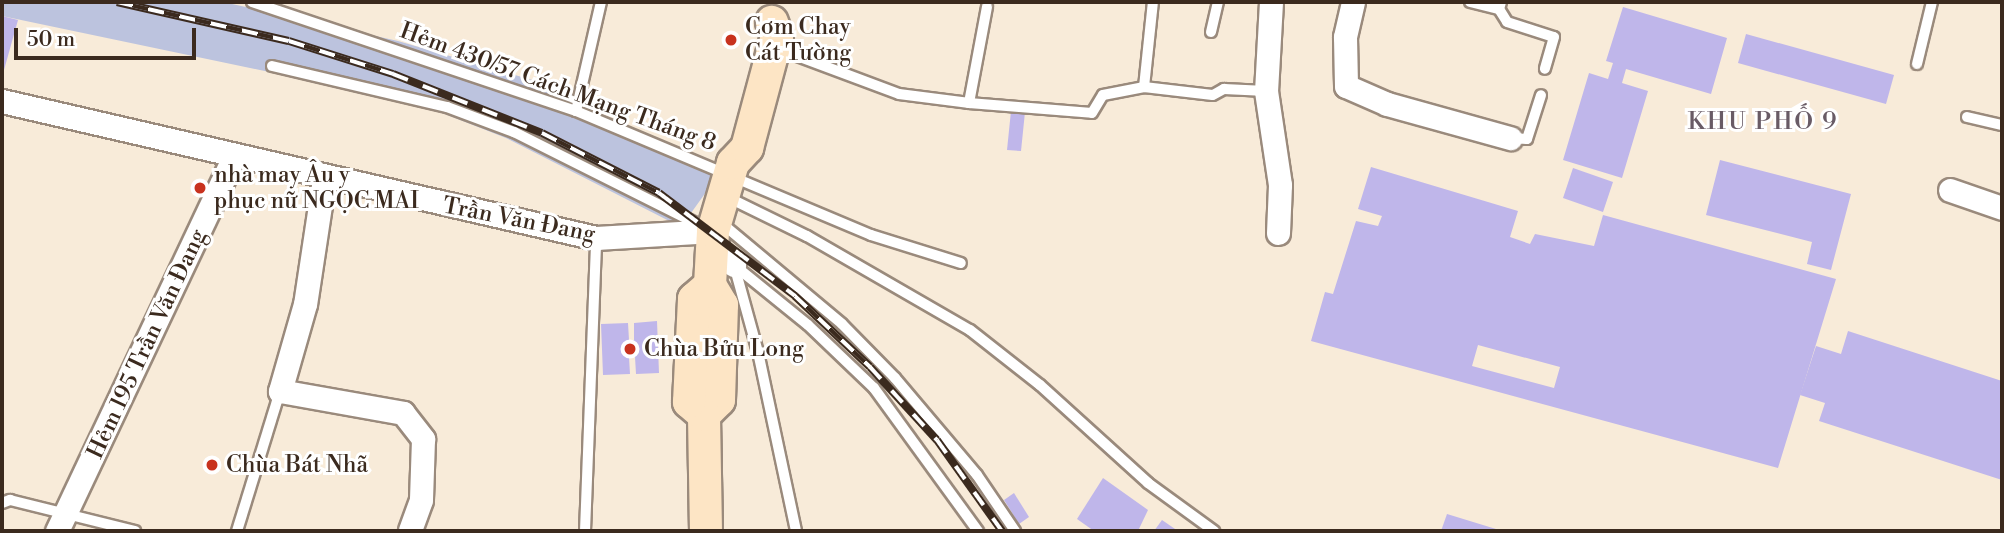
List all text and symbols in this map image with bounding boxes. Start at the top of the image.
place label: Cơm Chay Cát Tường [745,13,851,67]
scale bar [18,14,200,58]
street label: Hẻm 430/57 Cách Mạng Tháng 8 [396,17,720,157]
text: 50 m [27,27,75,53]
marker: Cơm Chay Cát Tường [723,32,739,48]
district label: KHU PHỐ 9 [1689,109,1837,137]
place label: nhà may Âu y phục nữ NGỌC MAI [214,161,419,215]
marker: nhà may Âu y phục nữ NGỌC MAI [192,180,208,196]
street label: Trần Văn Ðang [440,192,598,248]
street label: Hẻm 195 Trần Văn Ðang [82,225,212,463]
place label: Chùa Bửu Long [644,335,804,363]
marker: Chùa Bửu Long [622,341,638,357]
place label: Chùa Bát Nhã [226,451,368,479]
marker: Chùa Bát Nhã [204,457,220,473]

